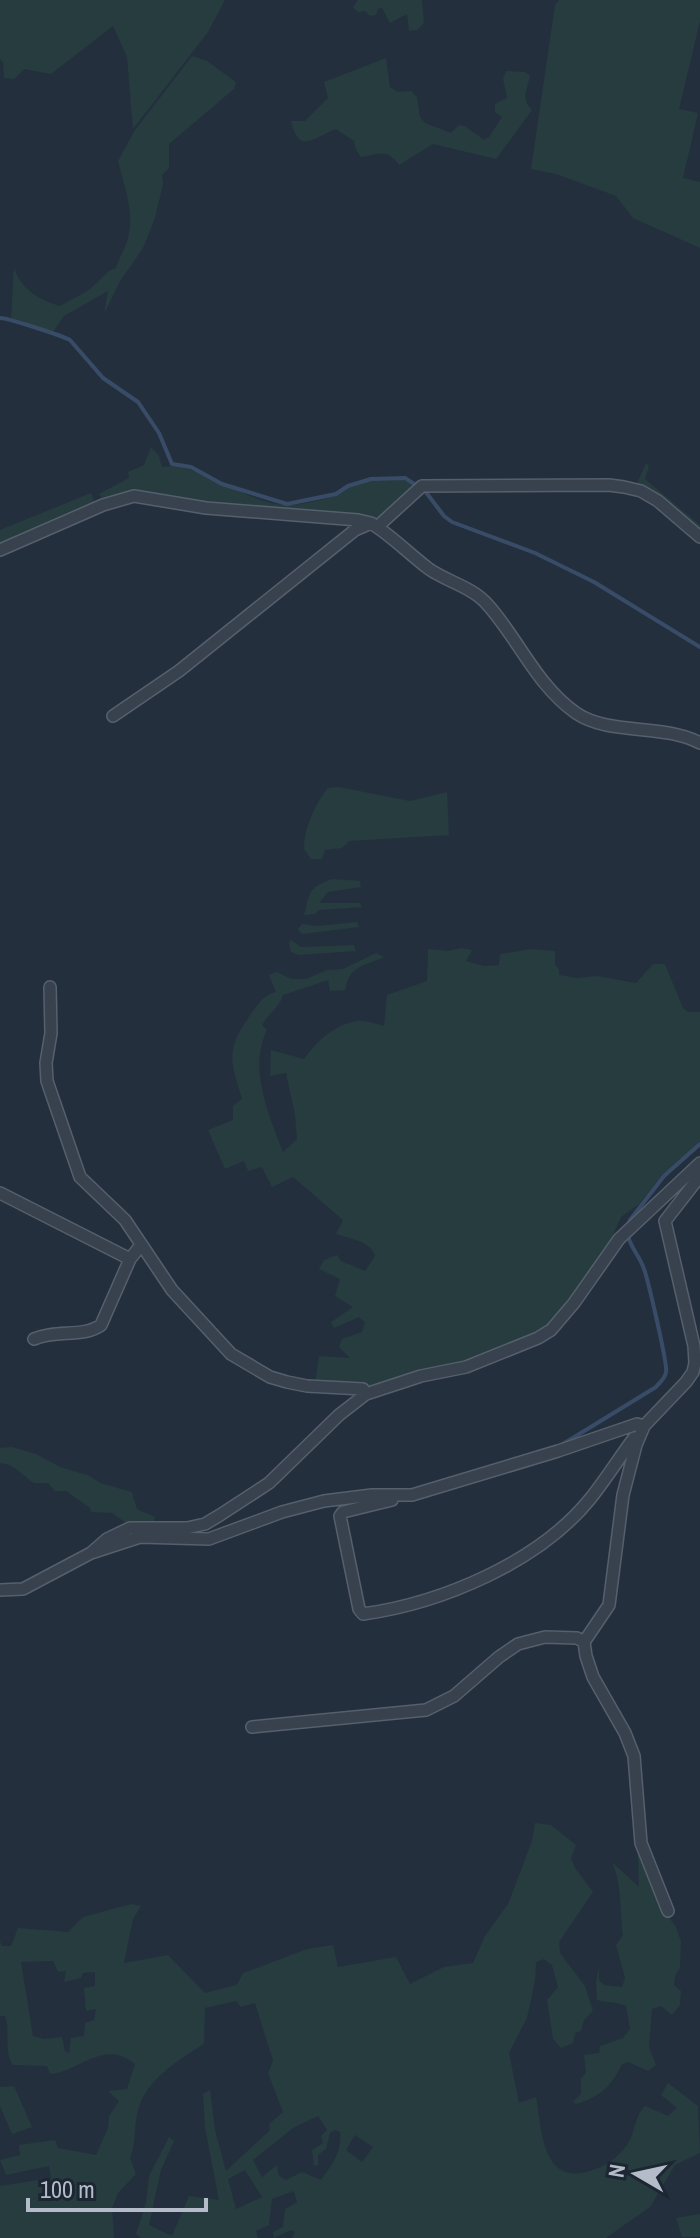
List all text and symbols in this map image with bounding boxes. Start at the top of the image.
north arrow [596,2134,676,2214]
scale bar [28,2162,206,2212]
text: N [600,2162,632,2180]
text: 100 m [40,2173,95,2205]

